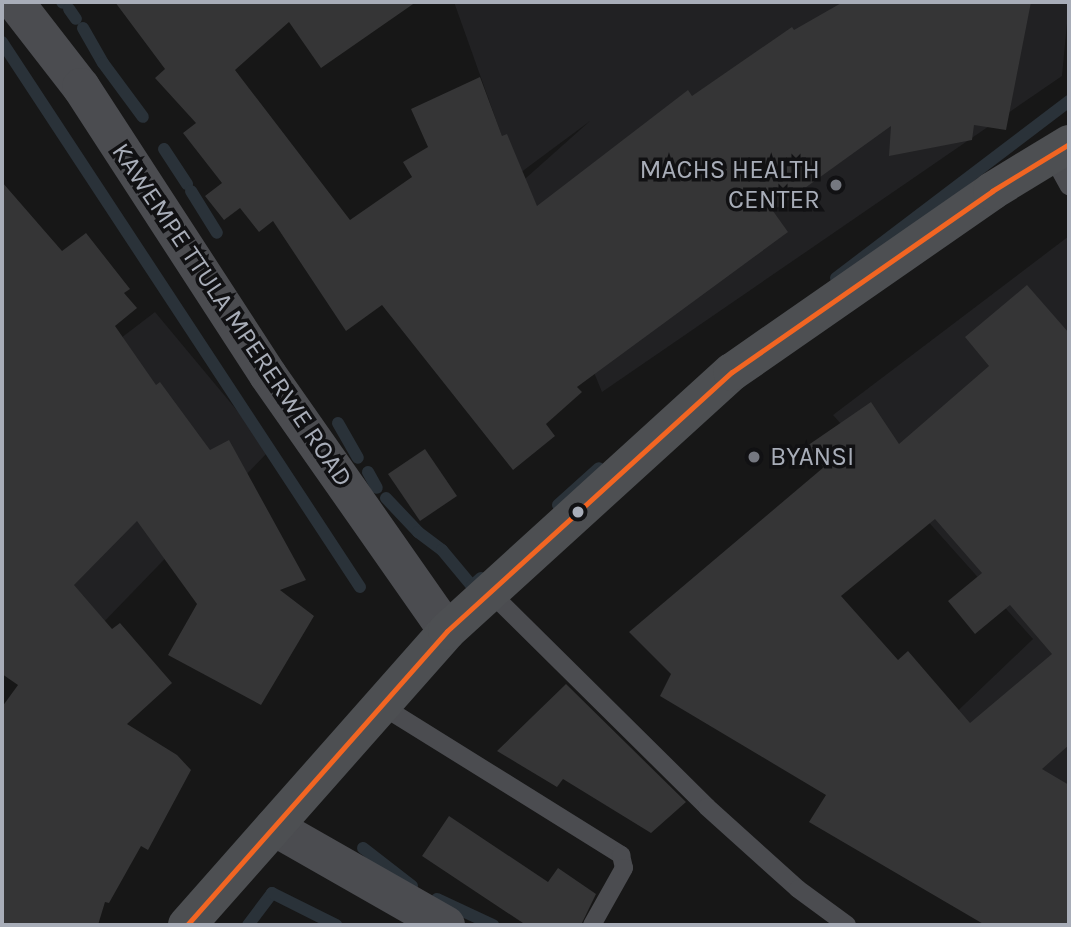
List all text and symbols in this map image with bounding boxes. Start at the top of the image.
street label: KAWEMPE TTULA MPERERWE ROAD [105,137,359,493]
place label: MACHS HEALTH CENTER [640,154,820,216]
marker: MACHS HEALTH CENTER [826,175,846,195]
place label: BYANSI [770,441,854,473]
marker: BYANSI [744,447,764,467]
unlabelled marker [571,505,585,519]

